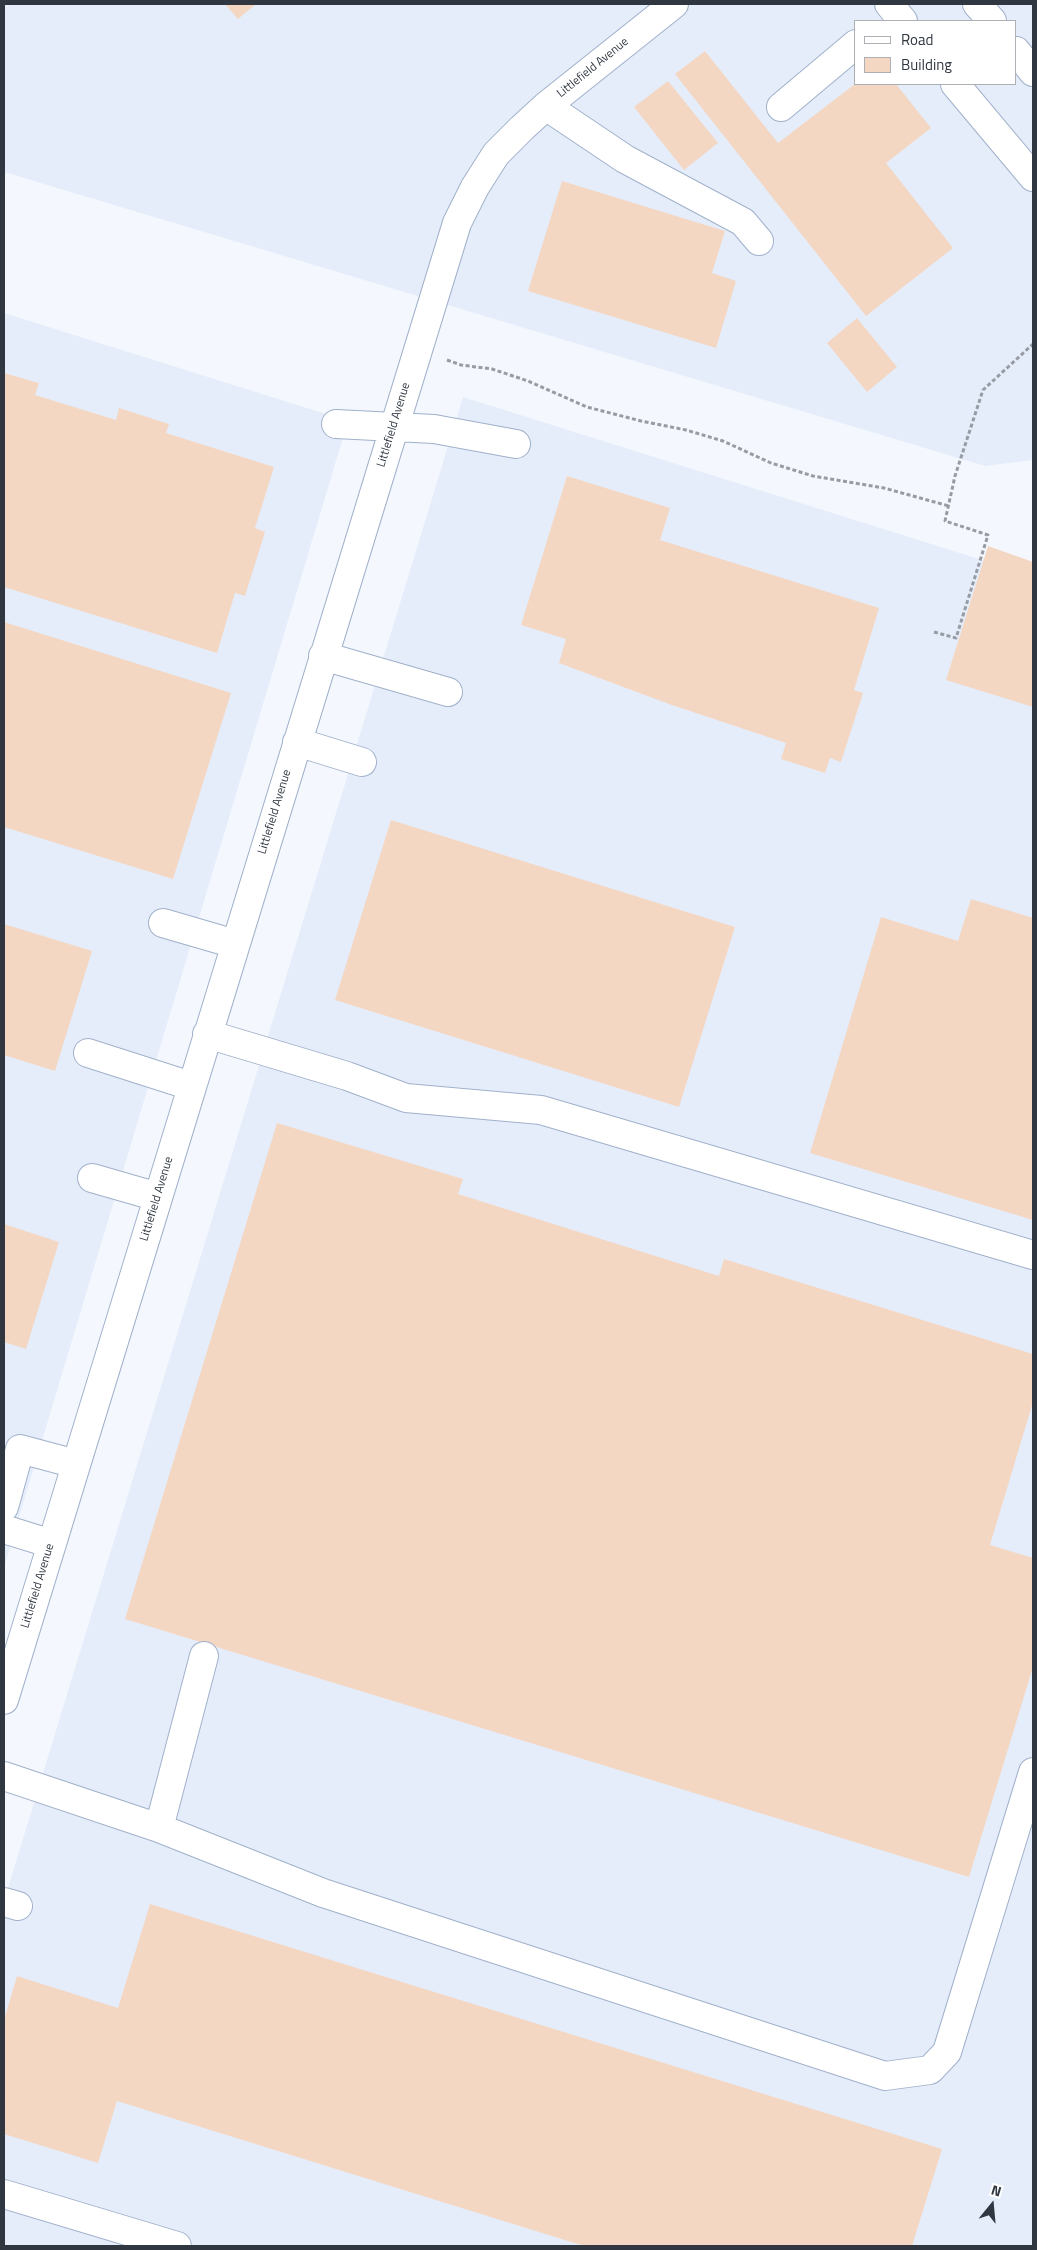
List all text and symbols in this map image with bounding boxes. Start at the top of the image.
legend [854,20,1017,85]
text: Road [901,28,933,51]
street label: Littlefield Avenue [554,35,632,101]
text: Building [901,53,952,76]
street label: Littlefield Avenue [374,381,414,469]
street label: Littlefield Avenue [255,768,295,856]
street label: Littlefield Avenue [137,1155,177,1243]
street label: Littlefield Avenue [18,1542,58,1630]
text: N [989,2179,1004,2202]
north arrow [967,2180,1017,2230]

